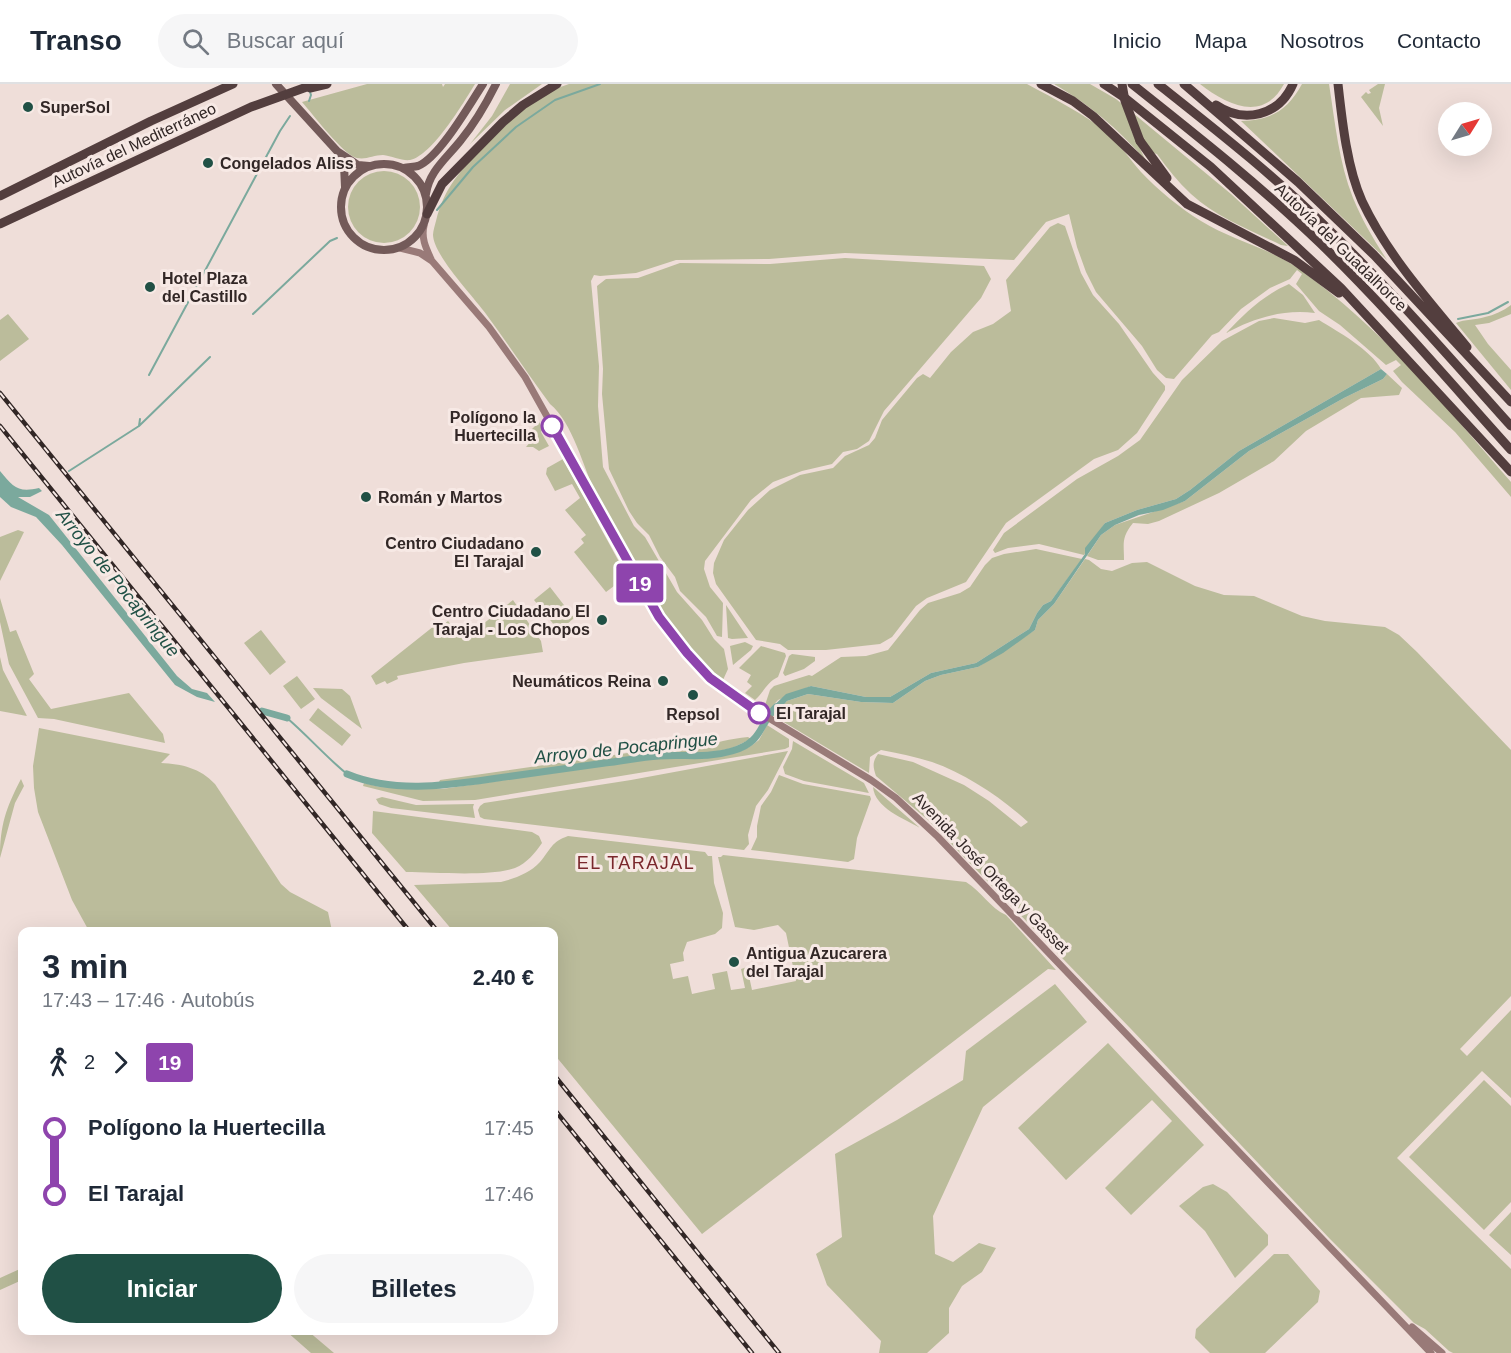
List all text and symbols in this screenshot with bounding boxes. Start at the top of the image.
search box [158,14,578,68]
text: Transo [30,25,122,56]
icon: search [179,25,212,58]
text: Buscar aquí [227,28,344,53]
text: Inicio [1112,29,1161,52]
text: Mapa [1194,29,1247,52]
text: Nosotros [1280,29,1364,52]
text: Contacto [1397,29,1481,52]
place label: SuperSol [40,99,110,116]
street label: Autovía del Mediterráneo [49,99,219,190]
marker: SuperSol [21,100,35,114]
north arrow [1438,102,1492,156]
map controls [1438,102,1492,156]
place label: Congelados Aliss [220,155,354,172]
marker: Congelados Aliss [201,156,215,170]
street label: Autovía del Guadalhorce [1272,180,1410,314]
place label: Hotel Plaza del Castillo [162,270,248,305]
marker: Hotel Plaza del Castillo [143,280,157,294]
place label: Polígono la Huertecilla [450,409,536,444]
marker: Polígono la Huertecilla [541,415,563,437]
place label: Román y Martos [378,489,503,506]
marker: Román y Martos [359,490,373,504]
water label: Arroyo de Pocapringue [52,504,184,661]
place label: Centro Ciudadano El Tarajal [385,535,524,570]
marker: Centro Ciudadano El Tarajal [529,545,543,559]
line badge: 19 [613,564,667,602]
text: 19 [628,572,652,595]
place label: Centro Ciudadano El Tarajal - Los Chopos [432,603,590,638]
marker: Centro Ciudadano El Tarajal - Los Chopos [595,613,609,627]
place label: Neumáticos Reina [512,673,651,690]
marker: Neumáticos Reina [656,674,670,688]
marker: Repsol [686,688,700,702]
marker: El Tarajal [748,702,770,724]
place label: El Tarajal [776,705,846,722]
place label: Repsol [666,706,720,723]
water label: Arroyo de Pocapringue [532,728,719,768]
street label: Avenida José Ortega y Gasset [910,789,1073,957]
district label: EL TARAJAL [577,853,695,873]
place label: Antigua Azucarera del Tarajal [746,945,887,980]
text: 3 min [42,948,128,985]
marker: Antigua Azucarera del Tarajal [727,955,741,969]
text: 2.40 € [473,965,534,990]
text: 17:43 – 17:46 · Autobús [42,989,254,1011]
icon: walk [42,1046,75,1079]
icon: forward [104,1046,137,1079]
text: 2 [84,1051,95,1073]
text: 19 [158,1051,181,1074]
text: Polígono la Huertecilla [88,1115,325,1140]
text: 17:45 [484,1117,534,1139]
text: El Tarajal [88,1181,184,1206]
text: 17:46 [484,1183,534,1205]
button: Iniciar [42,1254,282,1323]
button: Billetes [294,1254,534,1323]

